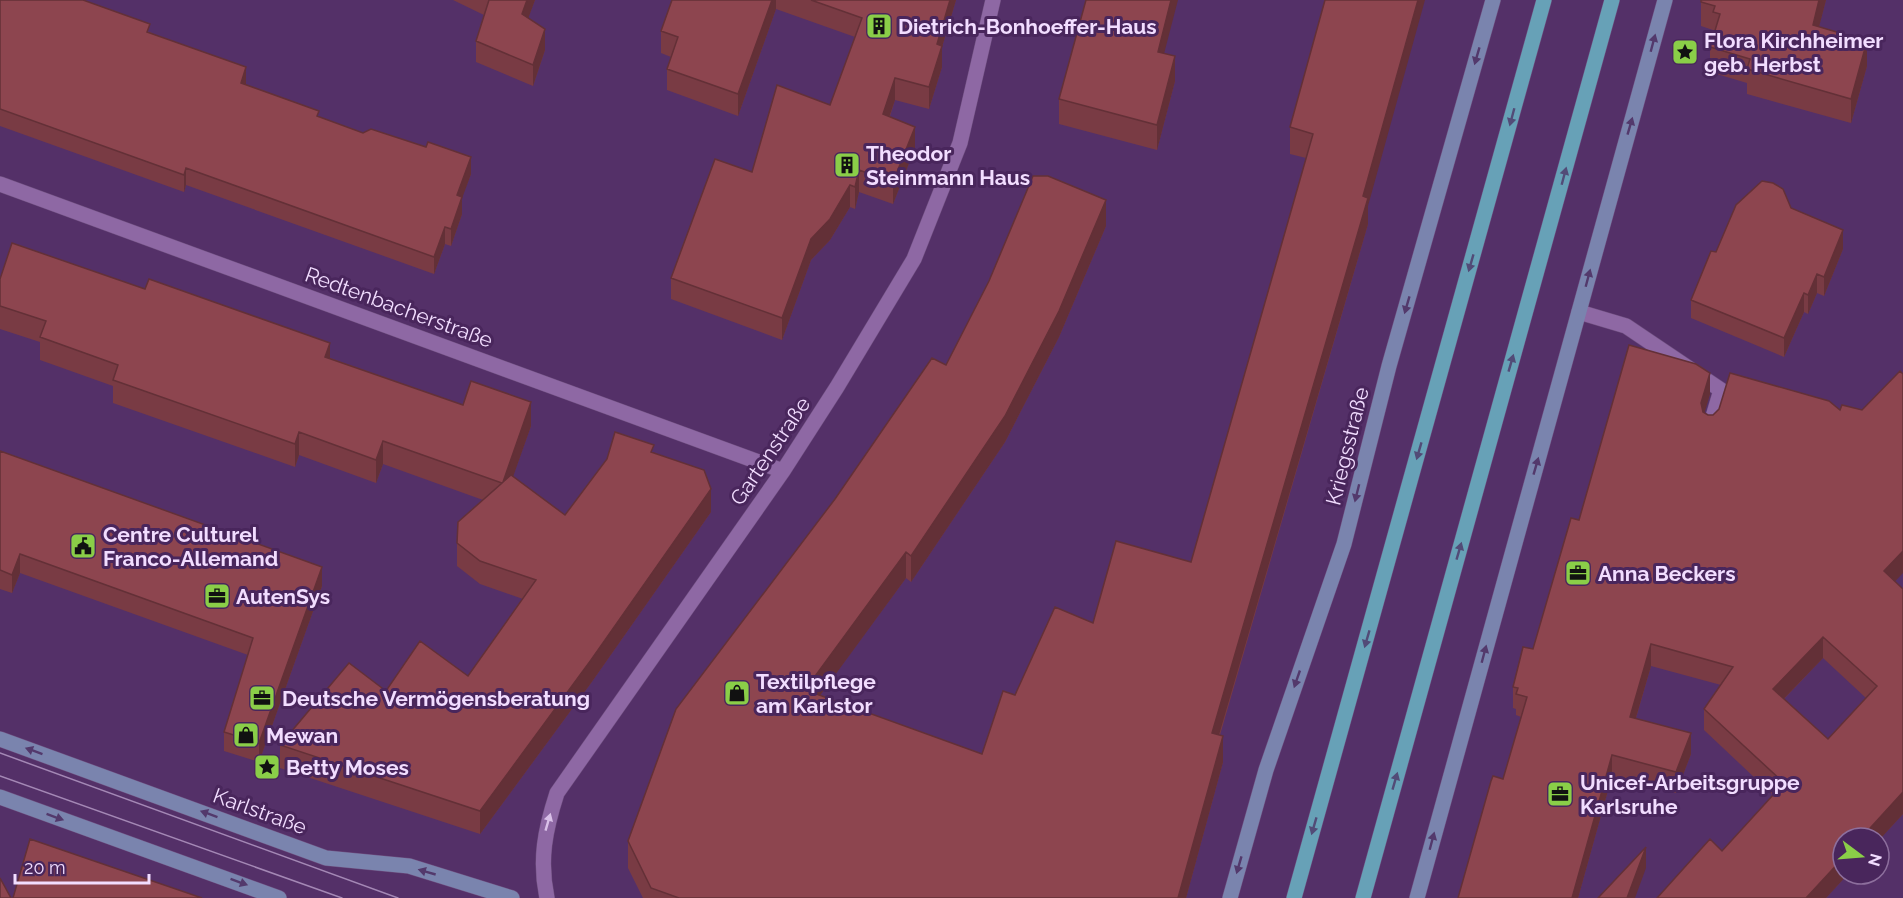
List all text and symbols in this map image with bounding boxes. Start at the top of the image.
building icon: Dietrich-Bonhoeffer-Haus [864,11,894,41]
place label: Dietrich-Bonhoeffer-Haus [898,14,1157,39]
place label: Flora Kirchheimer geb. Herbst [1704,28,1883,77]
one-way arrow [1649,34,1658,52]
place icon: Flora Kirchheimer geb. Herbst [1670,37,1700,67]
one-way arrow [1472,47,1481,65]
one-way arrow [1506,108,1516,126]
one-way arrow [1626,117,1635,135]
place label: Theodor Steinmann Haus [866,141,1030,190]
building icon: Theodor Steinmann Haus [832,150,862,180]
one-way arrow [1559,166,1569,185]
one-way arrow [1466,254,1475,272]
street label: Redtenbacherstraße [302,261,496,353]
one-way arrow [1583,268,1593,287]
one-way arrow [1402,296,1411,314]
one-way arrow [1507,354,1517,373]
street label: Kriegsstraße [1320,384,1374,508]
street label: Gartenstraße [725,392,815,510]
one-way arrow [1414,442,1423,460]
one-way arrow [1532,456,1541,474]
one-way arrow [1351,484,1361,502]
place label: Centre Culturel Franco-Allemand [103,522,278,571]
public building icon: Centre Culturel Franco-Allemand [68,531,98,561]
one-way arrow [1455,542,1464,560]
office icon: Anna Beckers [1563,558,1593,588]
place label: Anna Beckers [1598,561,1736,586]
office icon: AutenSys [202,581,232,611]
place label: AutenSys [236,584,330,609]
one-way arrow [1361,629,1371,648]
one-way arrow [1480,644,1489,662]
place label: Textilpflege am Karlstor [756,669,876,718]
one-way arrow [1292,670,1302,688]
shop icon: Textilpflege am Karlstor [722,678,752,708]
office icon: Deutsche Vermögensberatung [247,683,277,713]
place label: Deutsche Vermögensberatung [282,686,590,711]
shop icon: Mewan [231,720,261,750]
place label: Mewan [266,723,338,748]
one-way arrow [25,746,43,755]
place icon: Betty Moses [252,752,282,782]
place label: Betty Moses [286,755,409,780]
place label: Unicef-Arbeitsgruppe Karlsruhe [1580,770,1800,819]
one-way arrow [1391,772,1401,790]
office icon: Unicef-Arbeitsgruppe Karlsruhe [1545,779,1575,809]
street label: Karlstraße [210,783,310,839]
one-way arrow [200,809,218,819]
one-way arrow [46,812,64,822]
one-way arrow [544,813,553,831]
one-way arrow [1309,818,1318,836]
north arrow [1831,826,1891,886]
one-way arrow [1428,832,1437,850]
scale bar [15,847,148,885]
text: N [1864,852,1886,868]
one-way arrow [1234,856,1243,874]
text: 20 m [24,857,66,878]
one-way arrow [418,867,436,876]
one-way arrow [230,878,248,888]

